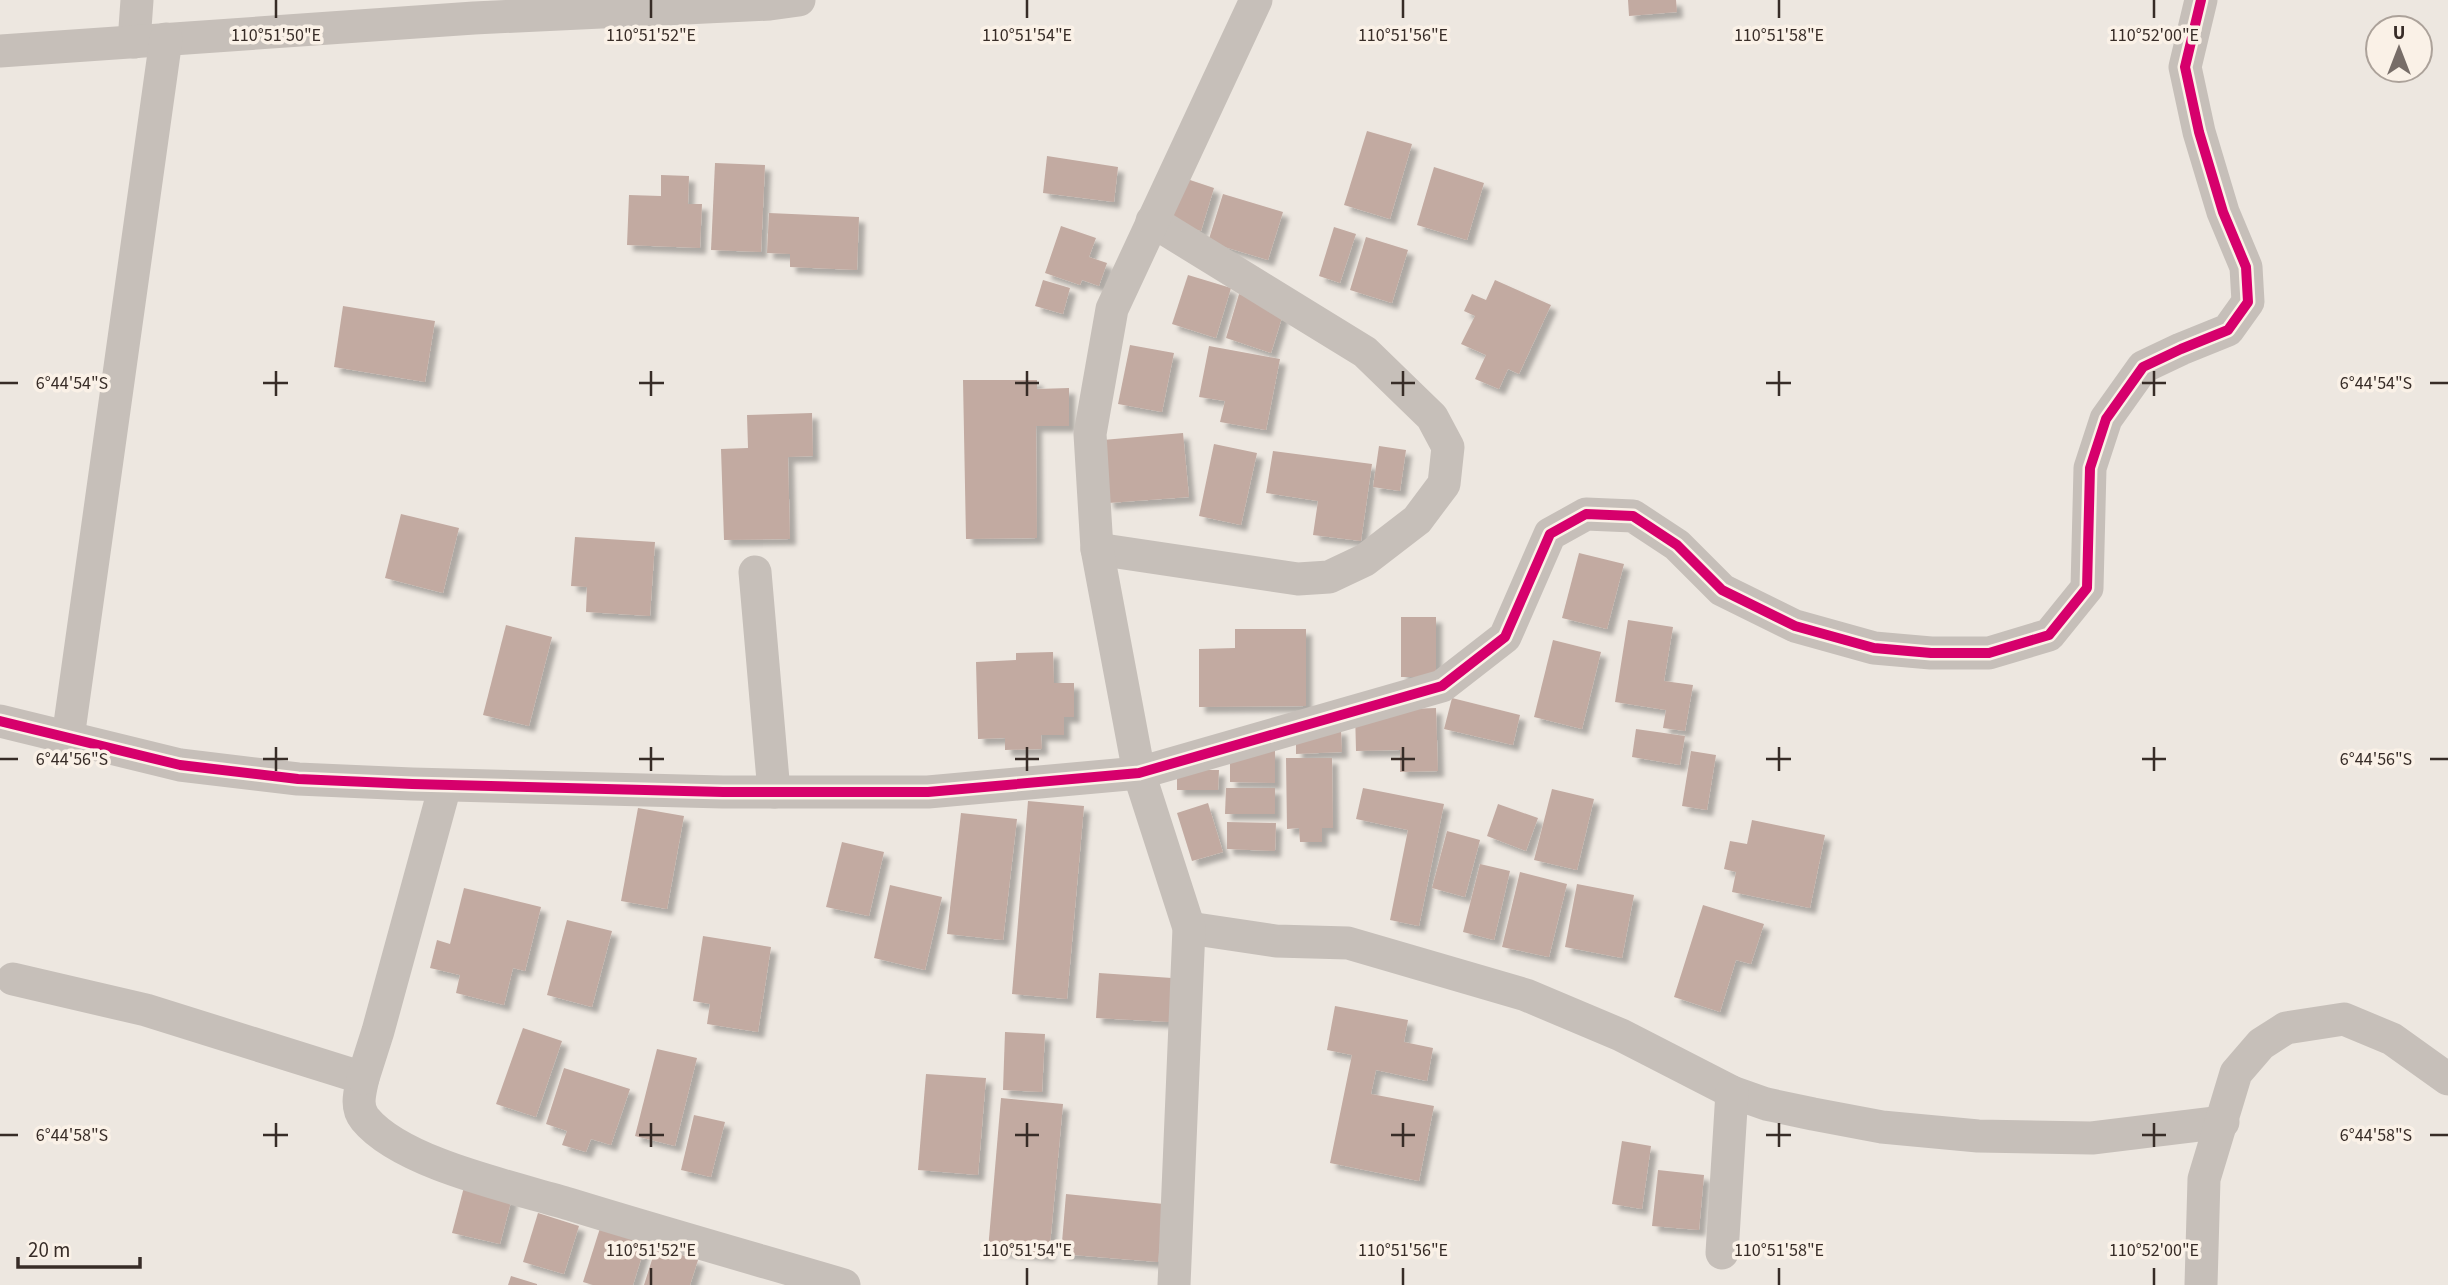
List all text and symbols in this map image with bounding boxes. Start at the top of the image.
north arrow [2364,14,2434,84]
text: U [2393,20,2405,47]
text: 110°51'50"E [231,23,321,48]
text: 110°51'52"E [606,23,696,48]
text: 110°51'54"E [982,23,1072,48]
text: 110°51'56"E [1358,23,1448,48]
text: 110°51'58"E [1734,23,1824,48]
text: 110°52'00"E [2109,23,2199,48]
text: 6°44'54"S [36,371,108,396]
text: 6°44'54"S [2340,371,2412,396]
text: 6°44'56"S [36,747,108,772]
text: 6°44'56"S [2340,747,2412,772]
text: 6°44'58"S [36,1123,108,1148]
text: 6°44'58"S [2340,1123,2412,1148]
scale bar [18,1226,140,1270]
text: 20 m [28,1235,70,1265]
text: 110°51'52"E [606,1238,696,1263]
text: 110°51'54"E [982,1238,1072,1263]
text: 110°51'56"E [1358,1238,1448,1263]
text: 110°51'58"E [1734,1238,1824,1263]
text: 110°52'00"E [2109,1238,2199,1263]

